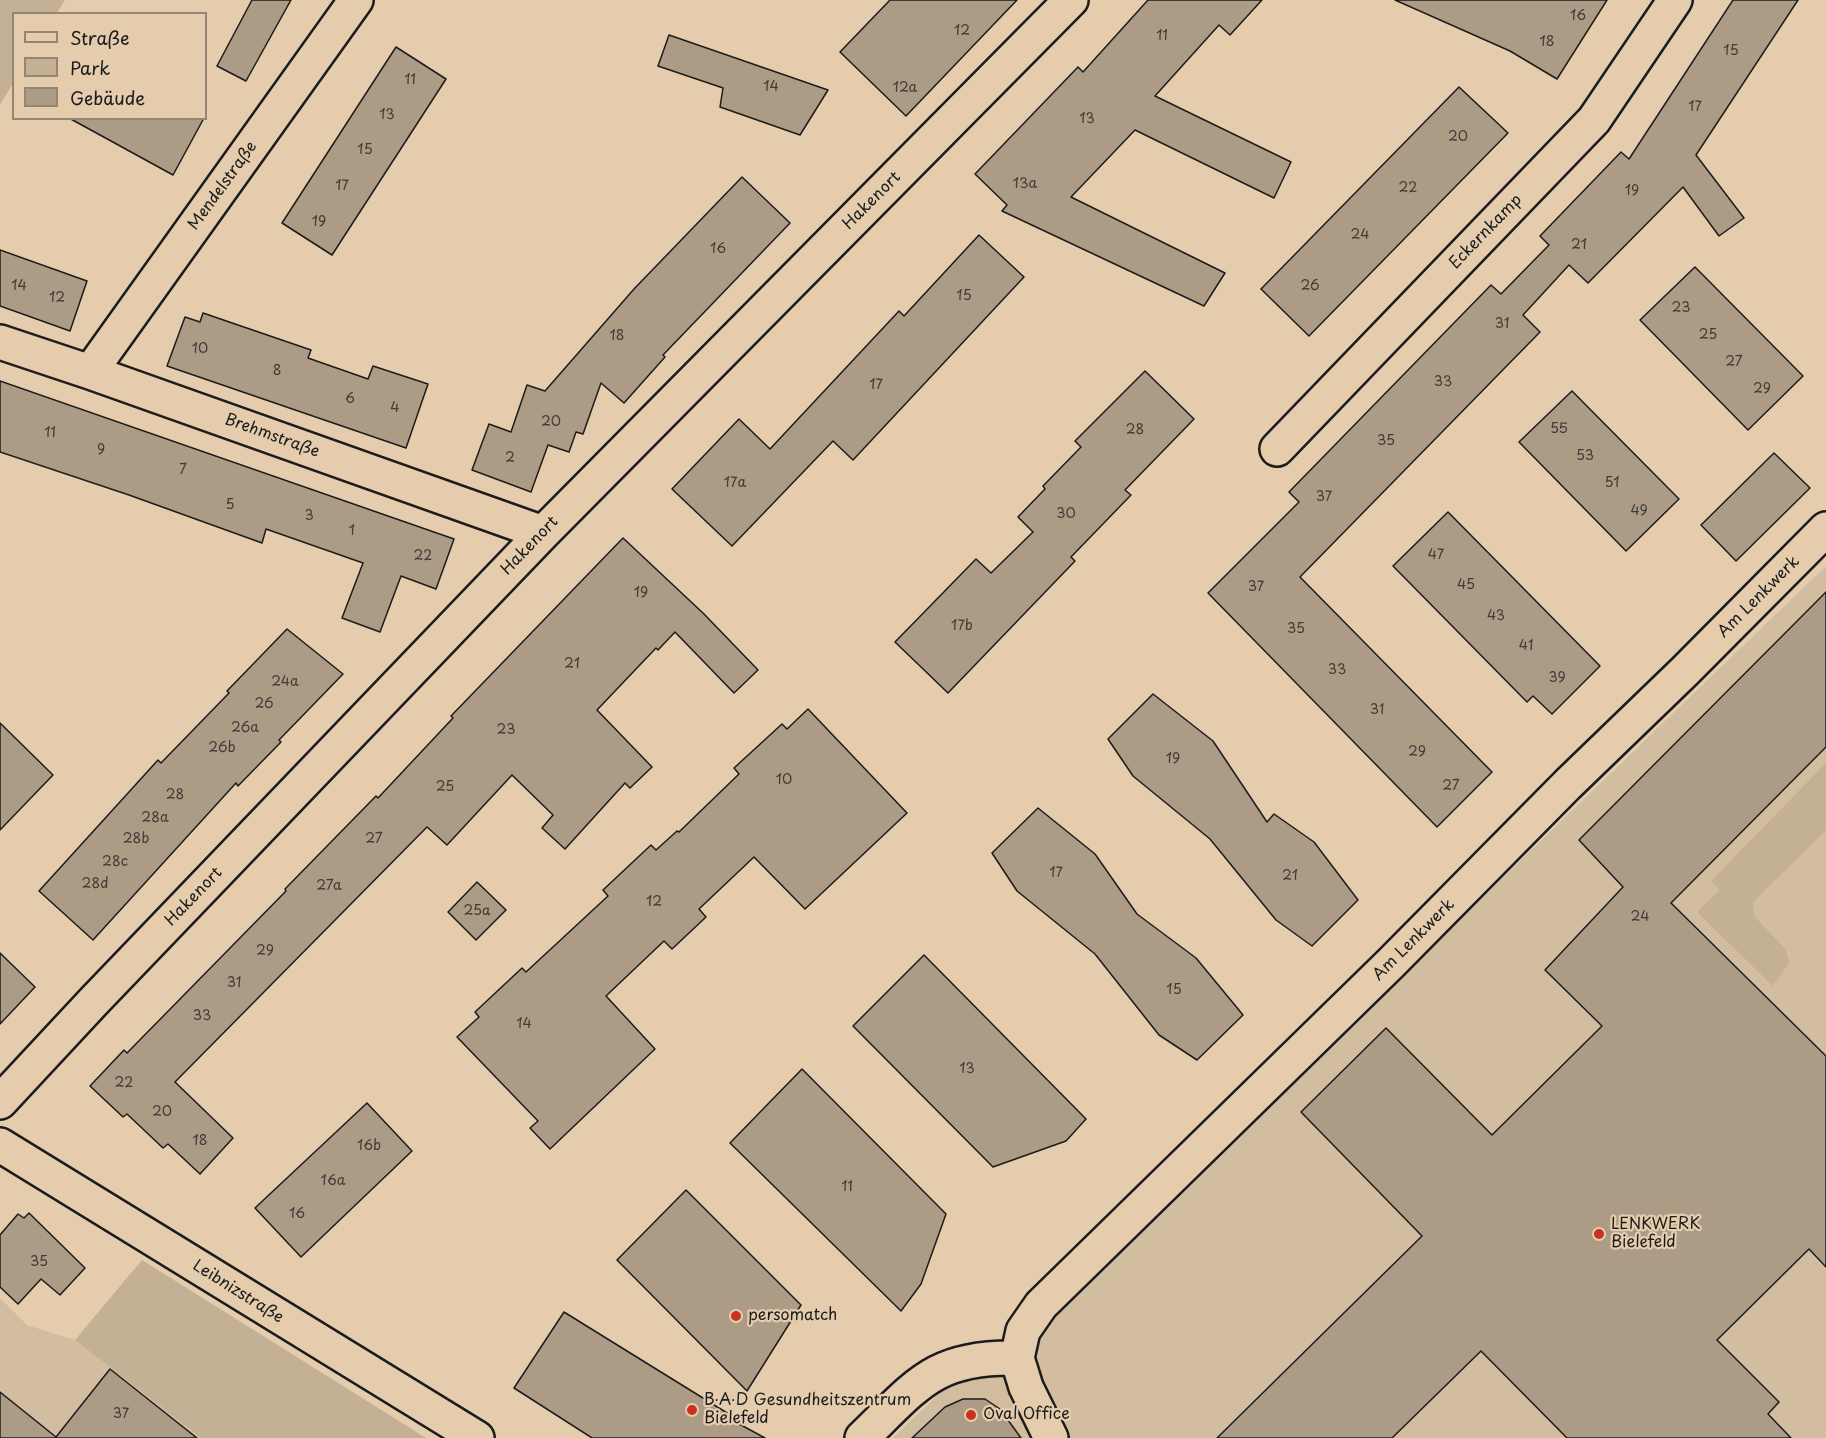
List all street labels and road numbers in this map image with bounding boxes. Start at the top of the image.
street label: Mendelstraße [184,138,262,234]
street label: Hakenort [839,168,905,234]
street label: Eckernkamp [1446,191,1526,273]
street label: Brehmstraße [222,410,322,462]
street label: Hakenort [497,513,563,579]
street label: Am Lenkwerk [1714,552,1804,642]
street label: Hakenort [161,864,227,930]
street label: Am Lenkwerk [1369,895,1459,985]
street label: Leibnizstraße [189,1256,287,1328]

